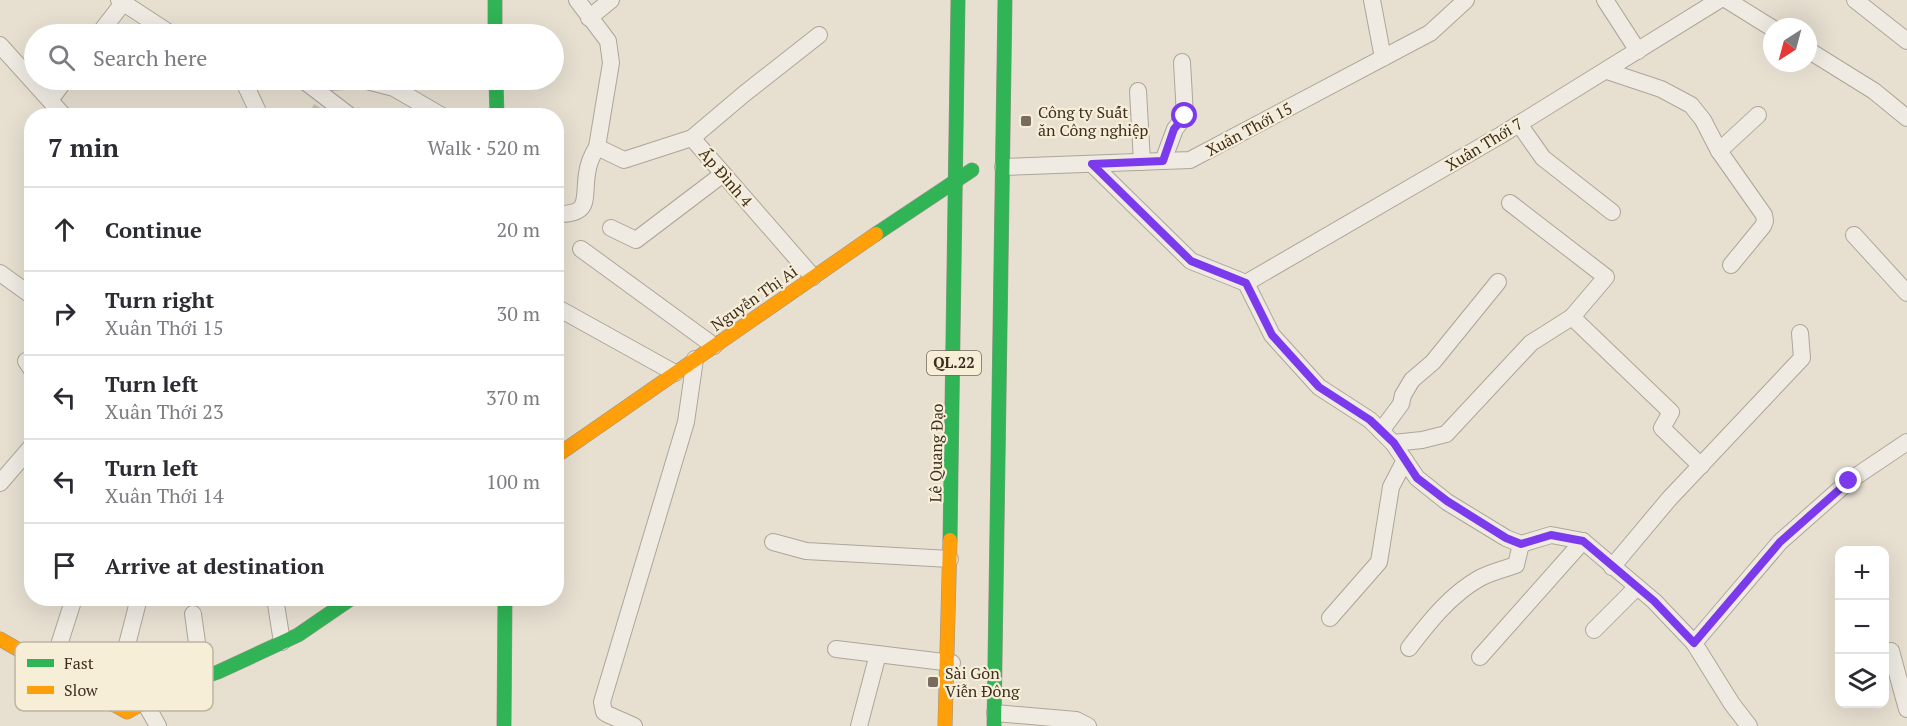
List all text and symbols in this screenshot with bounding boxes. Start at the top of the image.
north arrow [1763,18,1817,72]
search box [24,24,564,90]
icon: search [45,41,78,74]
text: Search here [93,43,207,72]
street label: Xuân Thới 15 [1202,97,1296,161]
place label: Công ty Suất ăn Công nghiệp [1038,101,1148,141]
route start [1171,102,1197,128]
street label: Xuân Thới 7 [1441,112,1527,176]
marker: Công ty Suất ăn Công nghiệp [1019,114,1033,128]
text: 7 min [48,130,119,164]
text: Walk · 520 m [428,134,540,161]
street label: Ấp Đình 4 [694,143,758,211]
icon: ahead [48,213,81,246]
text: Continue [105,215,202,244]
text: 20 m [497,216,540,243]
street label: Nguyễn Thị Ai [706,260,802,336]
text: Turn right [105,285,214,314]
icon: right [48,297,81,330]
text: 30 m [497,300,540,327]
text: Xuân Thới 15 [105,314,224,341]
road number: QL.22 [927,351,981,375]
text: Turn left [105,369,198,398]
icon: left [48,381,81,414]
text: 370 m [486,384,540,411]
text: Xuân Thới 23 [105,398,224,425]
street label: Lê Quang Đạo [924,403,948,503]
text: Turn left [105,453,198,482]
icon: left [48,465,81,498]
route end [1835,467,1861,493]
text: 100 m [486,468,540,495]
text: Xuân Thới 14 [105,482,224,509]
map controls [1835,546,1889,708]
button: + [1835,546,1889,600]
icon: arrive [48,549,81,582]
text: Arrive at destination [105,551,324,580]
button: − [1835,600,1889,654]
legend [15,642,213,711]
text: Fast [64,652,94,674]
button: layers [1835,654,1889,708]
place label: Sài Gòn Viễn Đông [945,662,1020,702]
marker: Sài Gòn Viễn Đông [926,675,940,689]
text: Slow [64,679,98,701]

